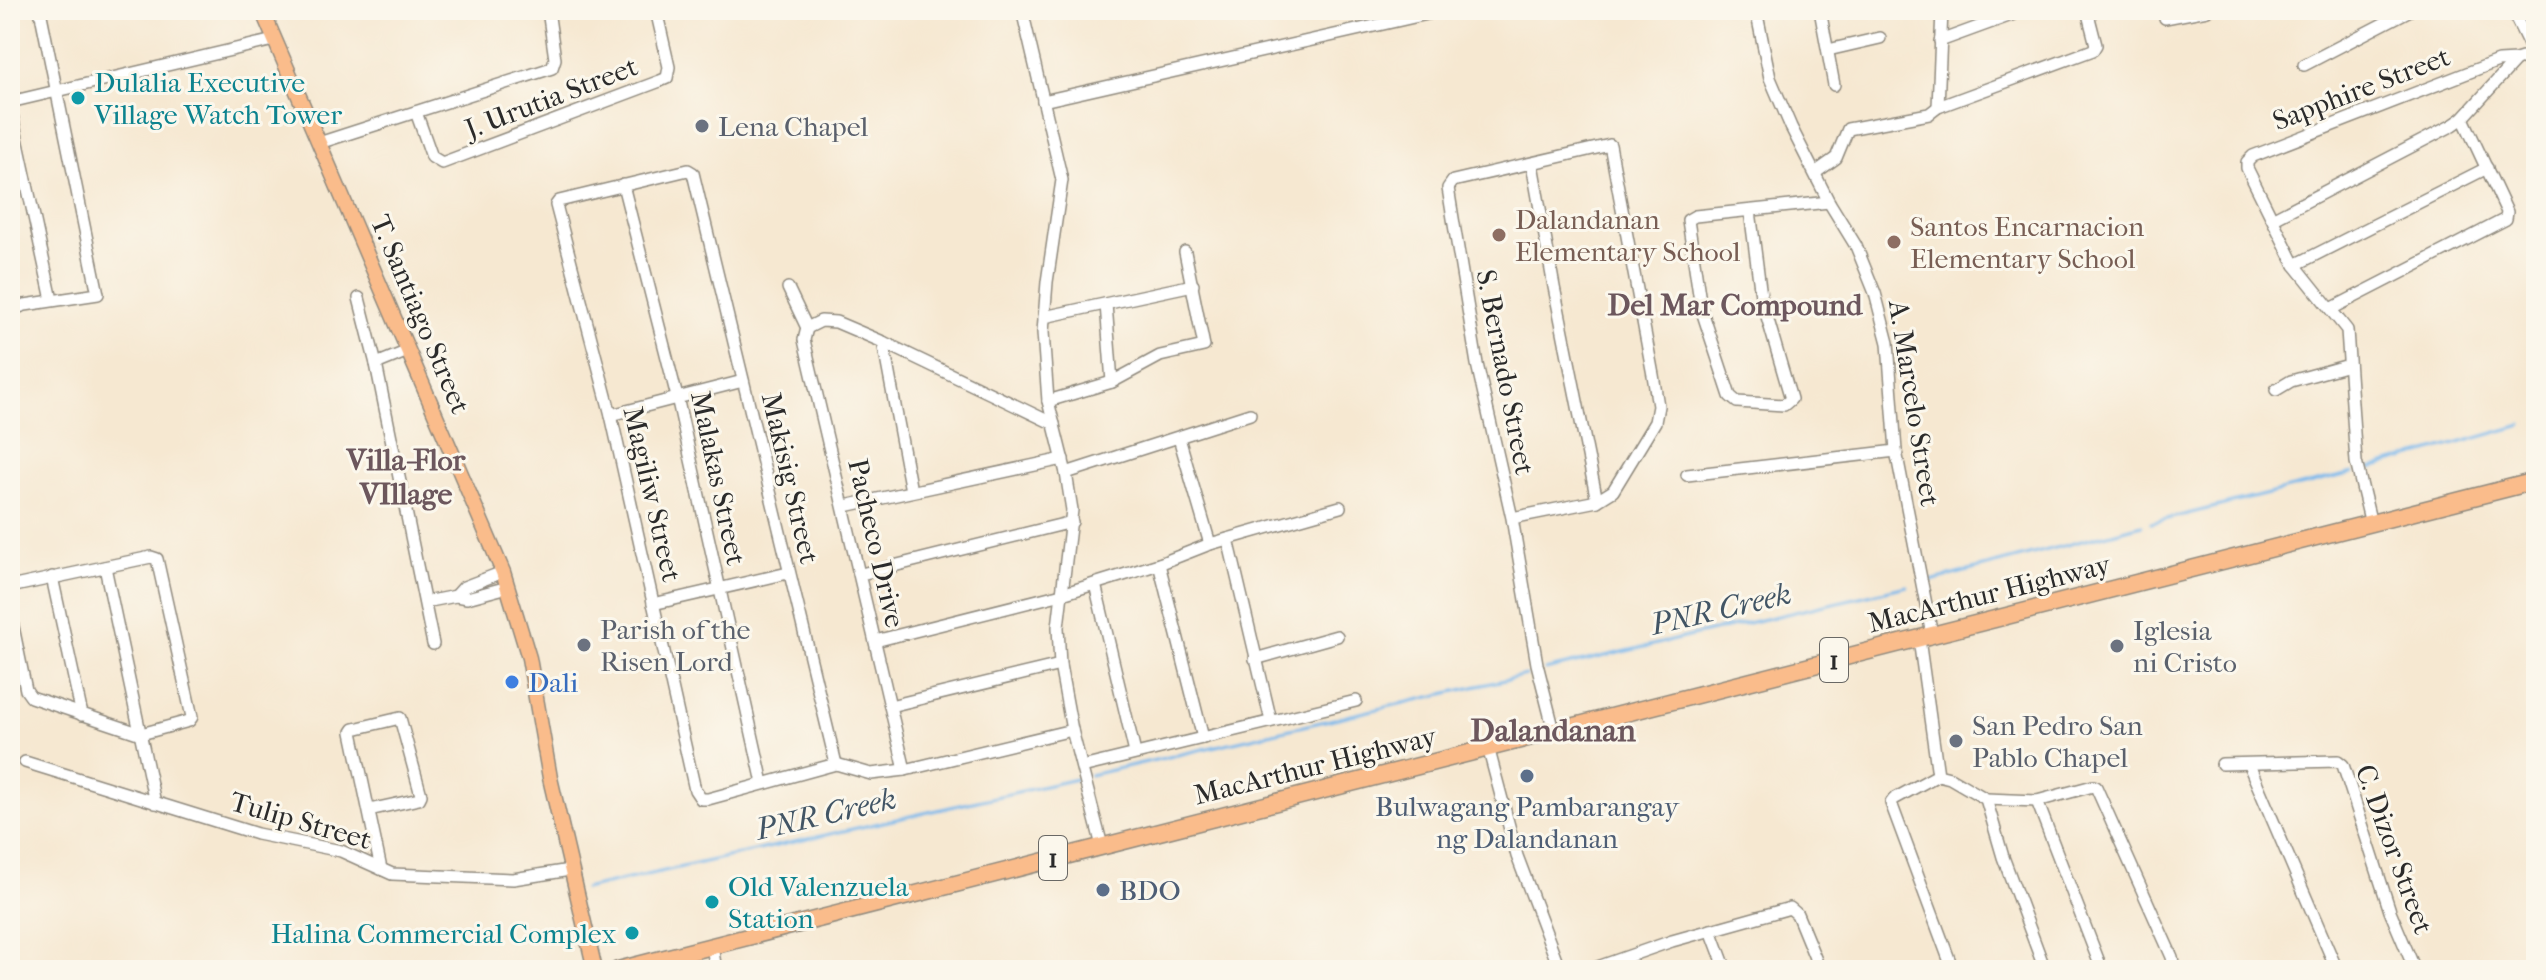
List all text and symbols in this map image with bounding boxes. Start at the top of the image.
street label: Sapphire Street [2268,40,2454,137]
street label: J. Urutia Street [459,49,642,146]
place label: Dulalia Executive Village Watch Tower [93,66,342,131]
marker: Dulalia Executive Village Watch Tower [69,89,87,107]
place label: Lena Chapel [718,110,869,143]
marker: Lena Chapel [693,117,711,135]
place label: Dalandanan Elementary School [1515,203,1741,268]
street label: T. Santiago Street [364,210,477,419]
place label: Santos Encarnacion Elementary School [1910,210,2144,275]
marker: Dalandanan Elementary School [1490,226,1508,244]
marker: Santos Encarnacion Elementary School [1885,233,1903,251]
street label: S. Bernado Street [1469,267,1542,478]
district label: Del Mar Compound [1608,288,1864,323]
street label: A. Marcelo Street [1882,297,1947,508]
street label: Malakas Street [684,388,753,568]
street label: Makisig Street [755,389,826,567]
street label: Magiliw Street [616,403,689,585]
district label: Villa-Flor VIllage [346,443,467,512]
street label: Pacheco Drive [841,456,912,631]
street label: MacArthur Highway [1865,547,2115,640]
water label: PNR Creek [1646,576,1795,643]
place label: Parish of the Risen Lord [600,613,751,678]
place label: Iglesia ni Cristo [2133,614,2237,679]
marker: Parish of the Risen Lord [575,636,593,654]
marker: Iglesia ni Cristo [2108,637,2126,655]
road number: 1 [1820,638,1848,682]
place label: Dali [528,666,578,699]
marker: Dali [503,673,521,691]
place label: San Pedro San Pablo Chapel [1972,709,2143,774]
district label: Dalandanan [1470,712,1636,749]
street label: MacArthur Highway [1191,719,1441,812]
marker: San Pedro San Pablo Chapel [1947,732,1965,750]
street label: C. Dizor Street [2349,760,2440,938]
marker: Bulwagang Pambarangay ng Dalandanan [1518,767,1536,785]
water label: PNR Creek [751,781,900,848]
street label: Tulip Street [227,785,375,856]
place label: Bulwagang Pambarangay ng Dalandanan [1375,790,1680,855]
road number: 1 [1039,836,1067,880]
place label: Old Valenzuela Station [728,870,910,935]
place label: BDO [1119,874,1181,907]
marker: BDO [1094,881,1112,899]
marker: Old Valenzuela Station [703,893,721,911]
place label: Halina Commercial Complex [270,917,616,950]
marker: Halina Commercial Complex [623,924,641,942]

